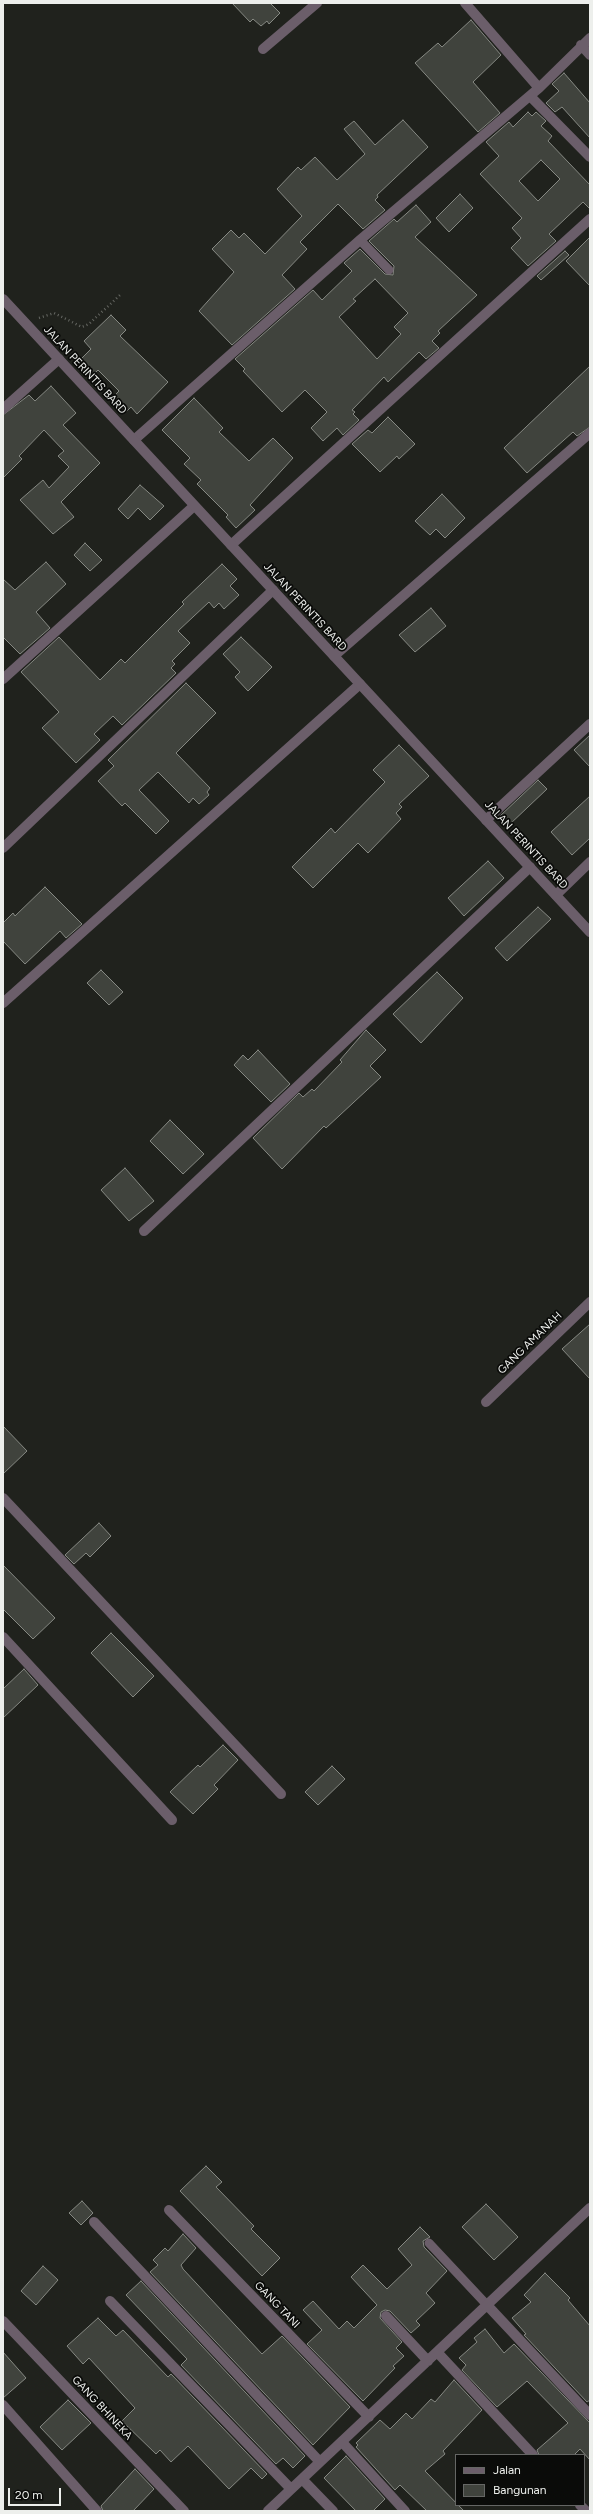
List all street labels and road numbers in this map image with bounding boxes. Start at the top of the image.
street label: JALAN PERINTIS BARD [41,323,129,417]
street label: JALAN PERINTIS BARD [261,560,349,654]
street label: JALAN PERINTIS BARD [482,798,570,892]
street label: GANG AMANAH [495,1309,565,1377]
street label: GANG TANI [252,2279,302,2331]
street label: GANG BHINEKA [69,2373,135,2443]

